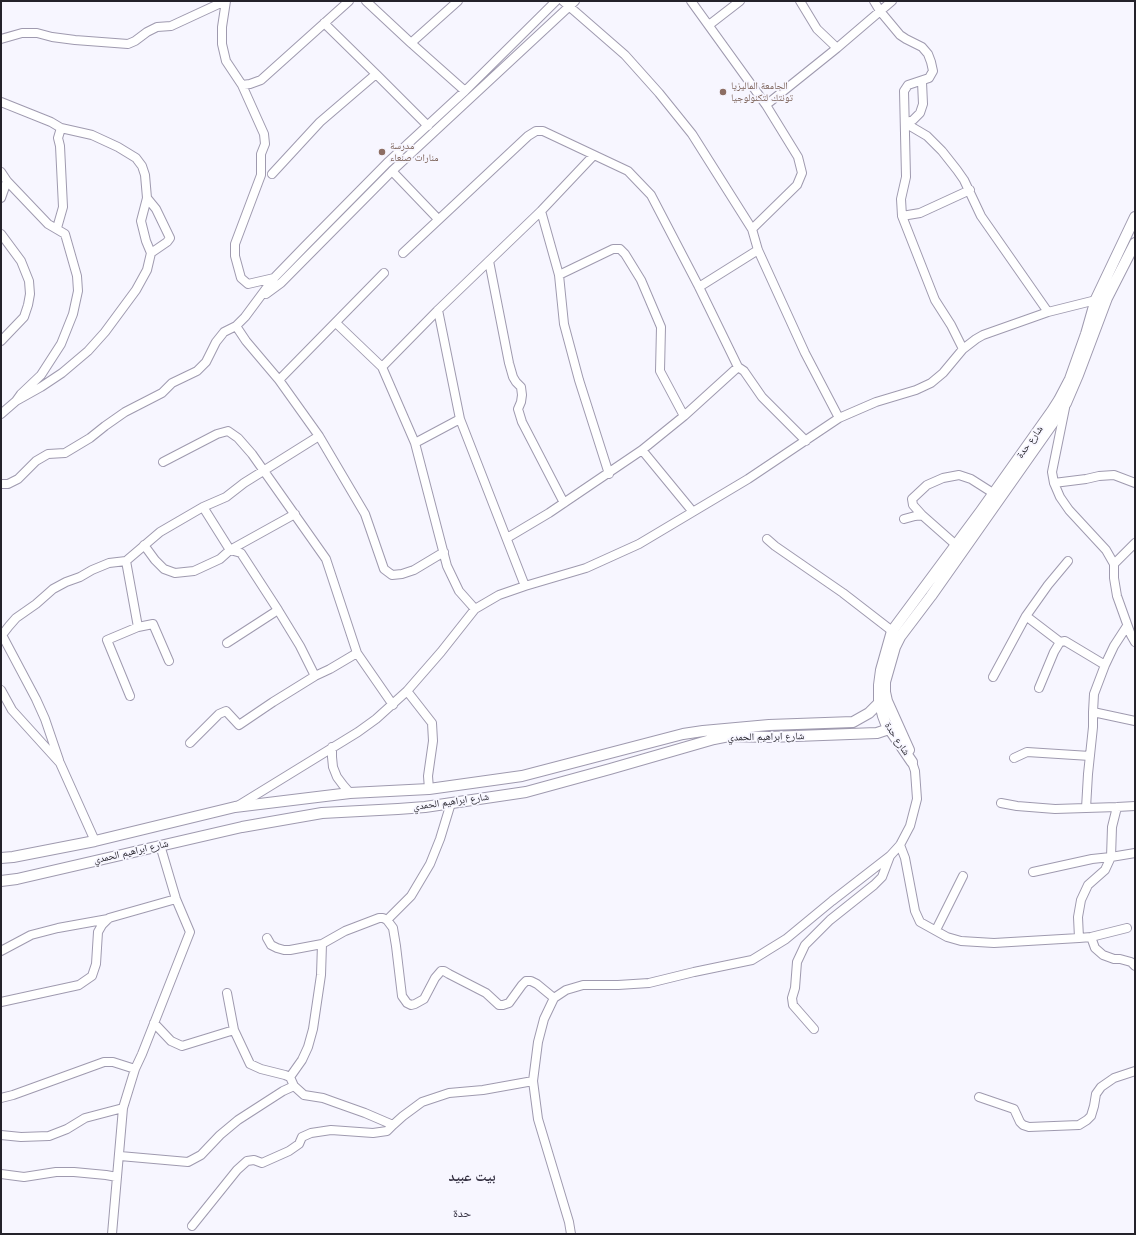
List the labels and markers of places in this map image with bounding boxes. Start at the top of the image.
place label: الجامعة الماليزيا تونتك لتكنولوجيا [731,80,793,104]
marker: الجامعة الماليزيا تونتك لتكنولوجيا [718,87,728,97]
place label: مدرسة منارات صنعاء [390,140,439,164]
marker: مدرسة منارات صنعاء [377,147,387,157]

